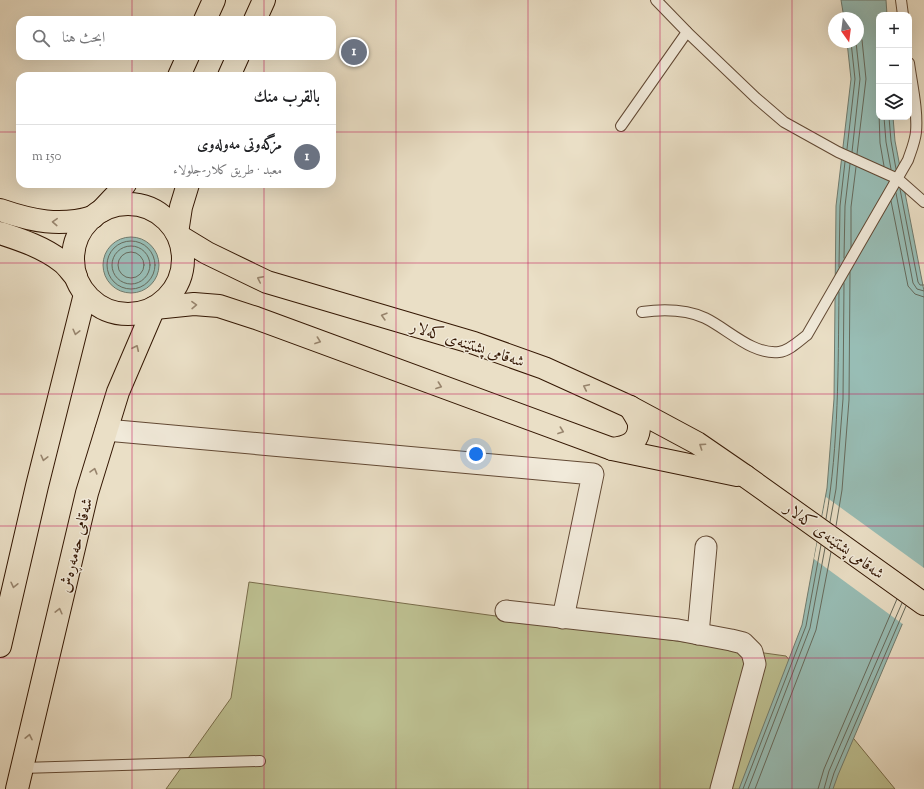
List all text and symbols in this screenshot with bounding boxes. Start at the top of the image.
north arrow [828,12,864,48]
map controls [876,12,912,120]
button: + [876,12,912,48]
search box [16,16,336,60]
icon: search [30,27,52,49]
text: ابحث هنا [62,28,105,49]
pin: 1 [341,37,367,67]
button: − [876,48,912,84]
button: layers [876,84,912,120]
text: بالقرب منك [254,86,320,110]
text: مزگەوتی مەولەوی [197,135,282,156]
text: 150 m [32,148,61,166]
text: 1 [305,148,309,166]
text: معبد · طريق كلار-جلولاء [173,162,282,180]
one-way arrow [52,218,58,226]
one-way arrow [257,276,264,284]
one-way arrow [191,301,197,309]
one-way arrow [381,312,388,321]
street label: شەقامی پشتێنەی کەلار [405,316,527,375]
one-way arrow [72,328,81,335]
one-way arrow [314,336,321,344]
one-way arrow [131,345,139,353]
one-way arrow [436,381,443,389]
one-way arrow [583,384,590,392]
one-way arrow [558,426,565,434]
one-way arrow [699,443,706,451]
your location [466,444,486,464]
one-way arrow [41,455,49,461]
one-way arrow [89,468,97,474]
street label: شەقامی حەمەڕەش [55,496,100,595]
street label: شەقامی پشتێنەی کەلار [777,497,888,586]
one-way arrow [11,581,19,588]
one-way arrow [54,608,62,614]
one-way arrow [24,734,32,741]

